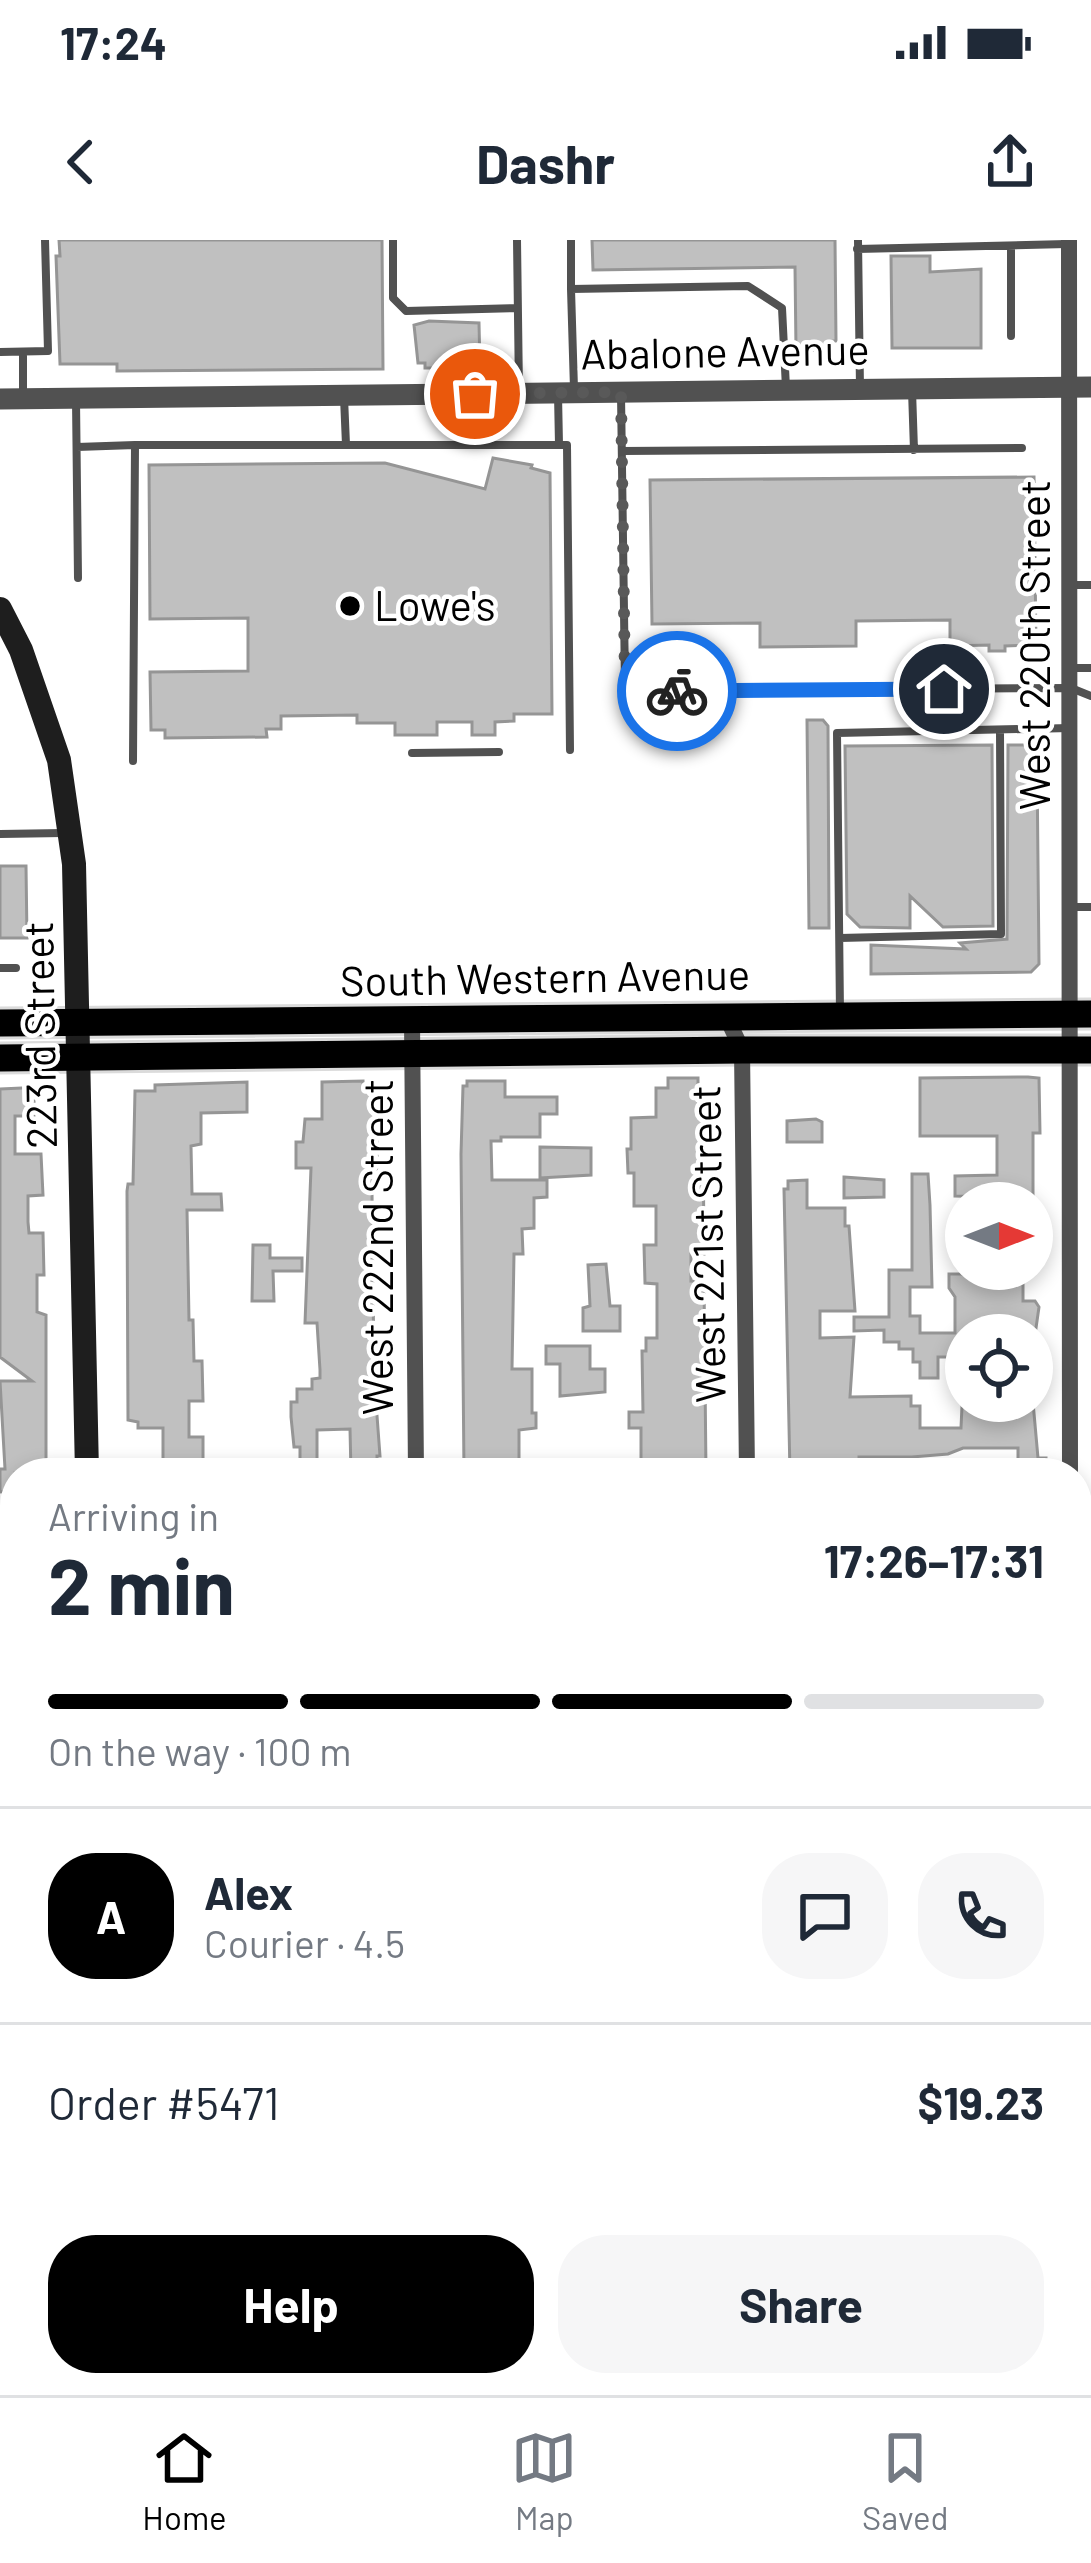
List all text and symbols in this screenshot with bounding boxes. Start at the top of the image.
text: 17:24 [60,15,167,69]
icon: back [48,129,114,195]
icon: share [977,129,1043,195]
text: Dashr [476,130,615,195]
street label: Abalone Avenue [580,322,870,378]
pin [424,343,526,445]
icon: bag [442,361,508,427]
street label: West 220th Street [1008,480,1058,810]
place label: Lowe's [374,579,496,629]
marker: Lowe's [337,593,363,619]
courier [617,631,737,751]
pin [893,638,995,740]
icon: home [911,656,977,722]
icon: bike [644,658,710,724]
street label: 223rd Street [11,921,65,1149]
street label: South Western Avenue [340,947,750,1005]
street label: West 222nd Street [351,1079,401,1415]
street label: West 221st Street [678,1084,734,1404]
north arrow [945,1182,1053,1290]
map controls [945,1182,1053,1422]
button: locate [945,1314,1053,1422]
text: Arriving in [48,1492,219,1539]
text: 17:26–17:31 [824,1533,1044,1587]
text: 2 min [48,1537,235,1631]
text: On the way · 100 m [48,1727,352,1774]
button: chat [762,1853,888,1979]
button: phone [918,1853,1044,1979]
text: Alex [204,1865,293,1919]
text: A [96,1889,126,1943]
text: Courier · 4.5 [204,1919,405,1966]
text: Order #5471 [48,2075,279,2129]
text: $19.23 [917,2075,1044,2129]
button: Help [48,2235,534,2373]
button: Share [558,2235,1044,2373]
tab: Home [142,2425,227,2537]
tab: Map [511,2425,577,2537]
tab: Saved [862,2425,949,2537]

